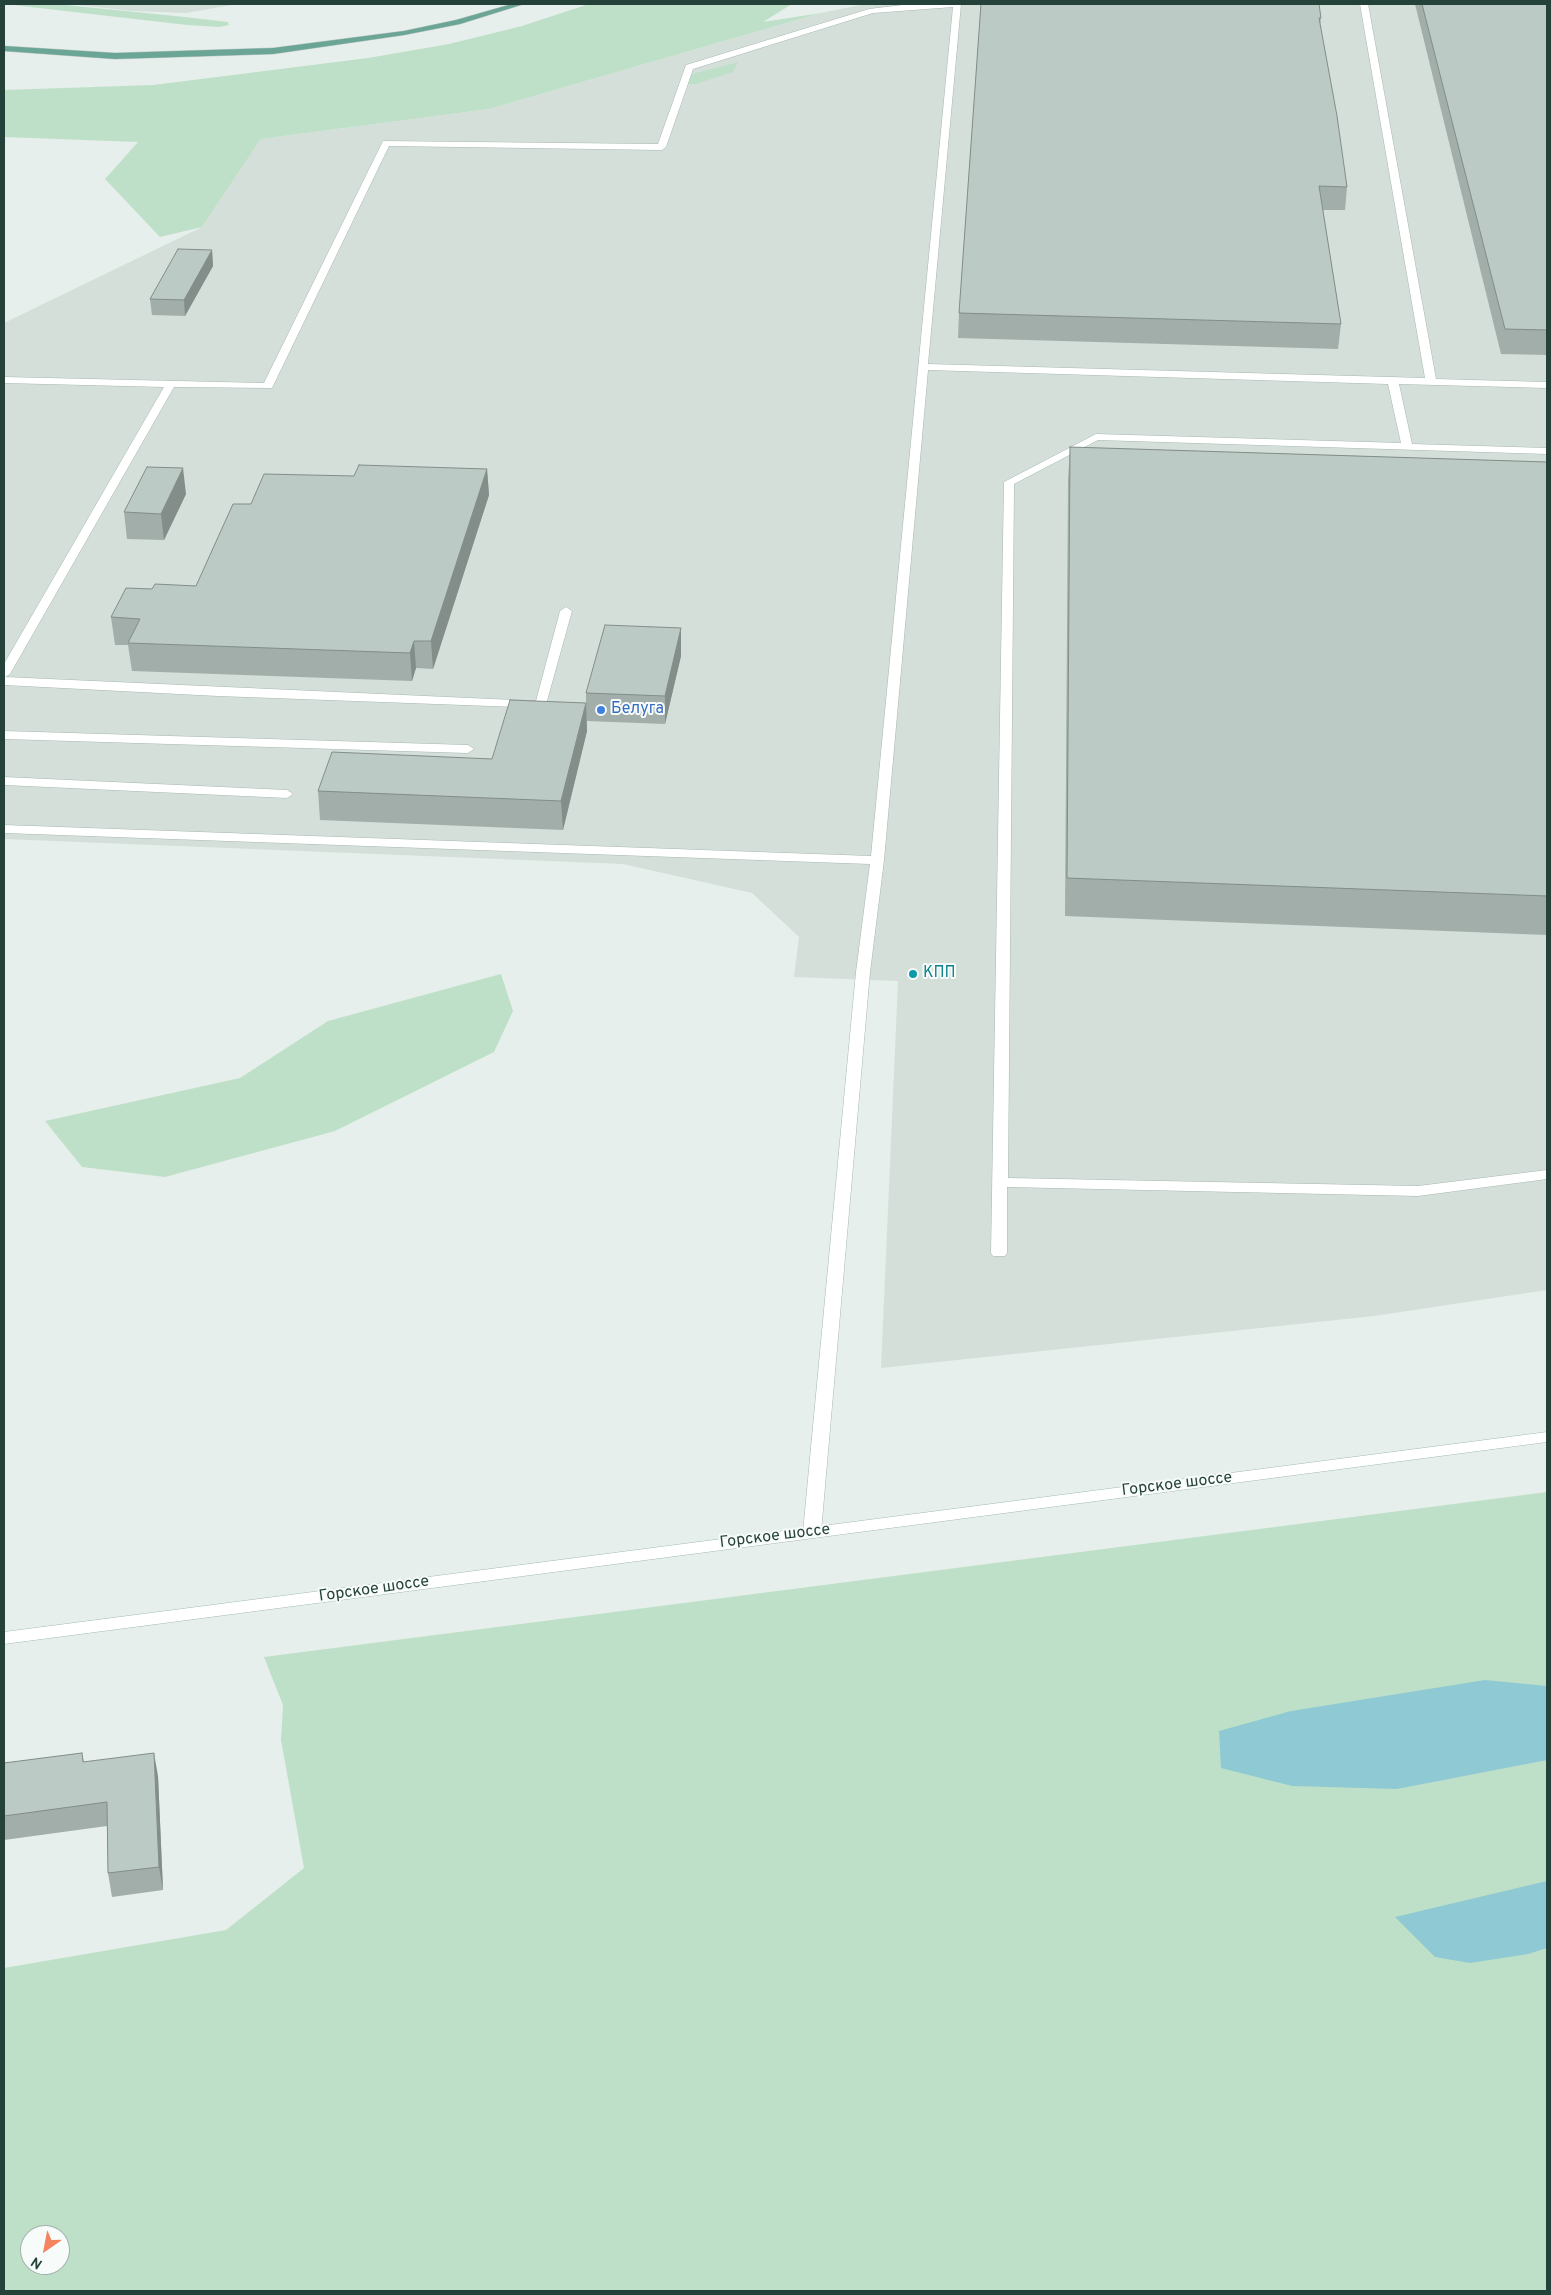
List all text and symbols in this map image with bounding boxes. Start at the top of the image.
place label: Белуга [611,700,664,720]
marker: Белуга [595,704,607,716]
place label: КПП [923,964,956,984]
marker: КПП [907,968,919,980]
street label: Горское шоссе [1121,1469,1233,1501]
street label: Горское шоссе [719,1521,831,1553]
street label: Горское шоссе [318,1573,430,1607]
north arrow [20,2225,70,2275]
text: N [28,2252,46,2272]

